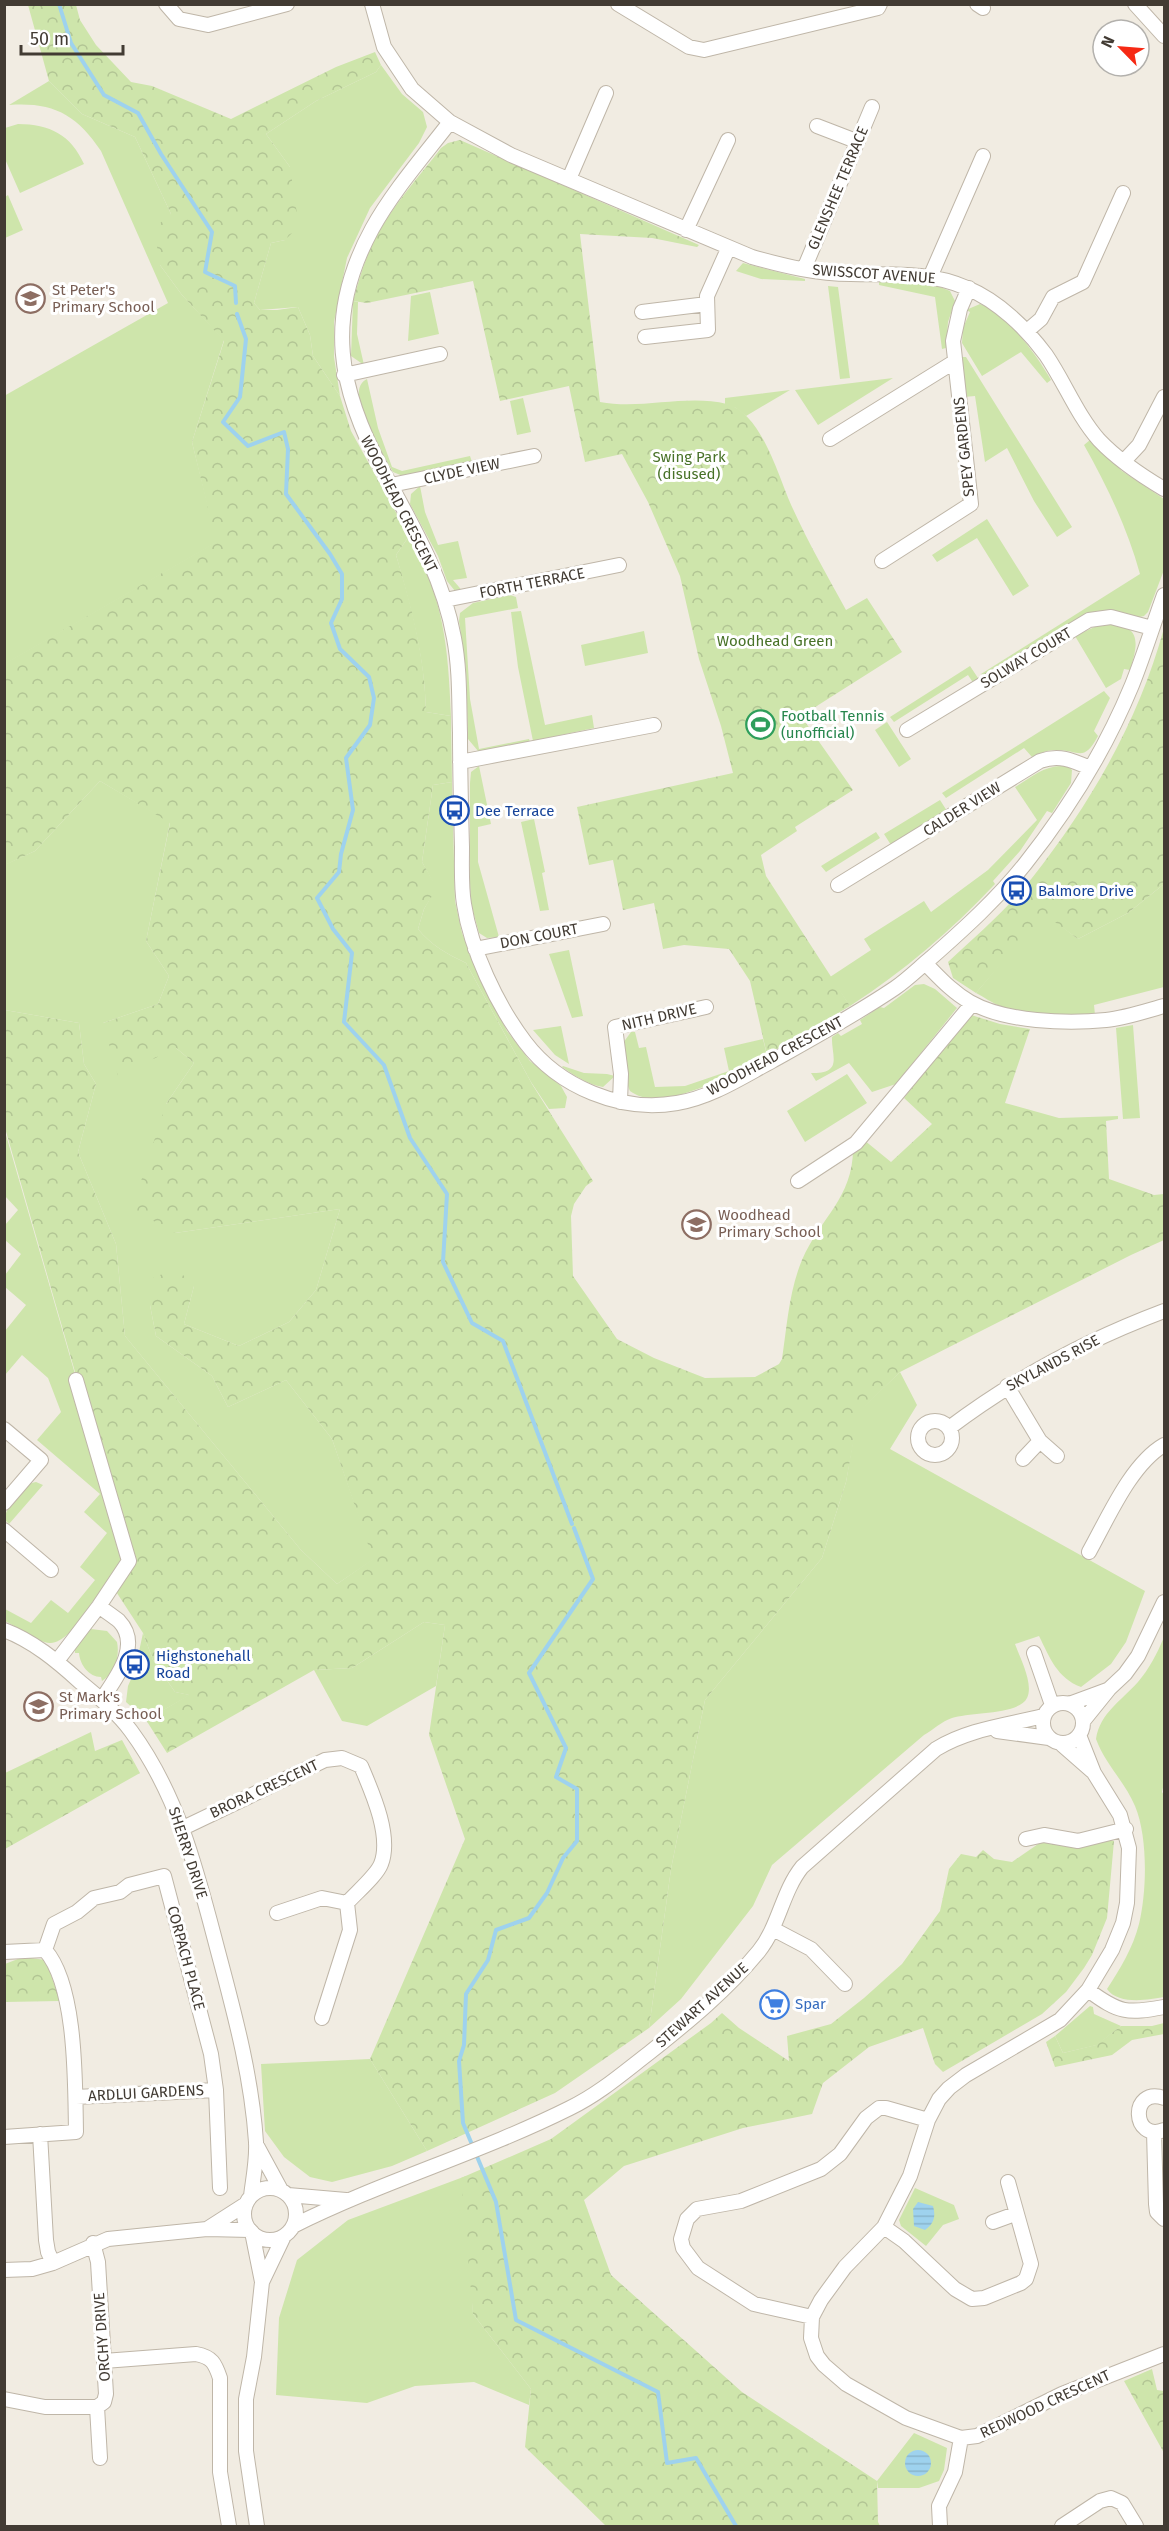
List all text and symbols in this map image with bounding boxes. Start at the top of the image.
scale bar [21,18,123,56]
north arrow [1091,18,1151,78]
text: 50 m [30,28,69,50]
text: N [1097,33,1119,51]
street label: GLENSHEE TERRACE [804,124,872,252]
street label: SWISSCOT AVENUE [812,261,936,287]
place label: St Peter's Primary School [52,281,155,316]
school or university icon: St Peter's Primary School [15,283,47,315]
street label: SPEY GARDENS [950,396,978,498]
street label: WOODHEAD CRESCENT [357,433,441,576]
park label: Swing Park (disused) [652,448,726,483]
street label: CLYDE VIEW [422,454,502,488]
street label: FORTH TERRACE [478,564,586,602]
street label: SOLWAY COURT [977,624,1075,692]
park label: Woodhead Green [717,632,833,650]
place label: Football Tennis (unofficial) [781,707,884,742]
sports icon: Football Tennis (unofficial) [744,709,776,741]
street label: CALDER VIEW [920,778,1005,840]
bus stop icon: Dee Terrace [438,795,470,827]
place label: Dee Terrace [475,802,554,820]
bus stop icon: Balmore Drive [1001,875,1033,907]
place label: Balmore Drive [1038,882,1134,900]
street label: DON COURT [498,920,580,952]
street label: NITH DRIVE [620,1000,698,1034]
street label: WOODHEAD CRESCENT [704,1012,846,1099]
place label: Woodhead Primary School [718,1206,821,1241]
school or university icon: Woodhead Primary School [681,1208,713,1240]
street label: SKYLANDS RISE [1003,1331,1103,1395]
place label: Highstonehall Road [156,1647,251,1682]
bus stop icon: Highstonehall Road [119,1649,151,1681]
place label: St Mark's Primary School [59,1688,162,1723]
school or university icon: St Mark's Primary School [22,1690,54,1722]
street label: BRORA CRESCENT [207,1756,322,1822]
street label: SHERRY DRIVE [165,1805,211,1901]
street label: CORPACH PLACE [163,1904,209,2012]
street label: STEWART AVENUE [652,1959,752,2051]
supermarket icon: Spar [758,1988,790,2020]
place label: Spar [795,1995,826,2013]
street label: ARDLUI GARDENS [88,2081,204,2105]
street label: ORCHY DRIVE [90,2292,114,2382]
street label: REDWOOD CRESCENT [977,2366,1113,2442]

